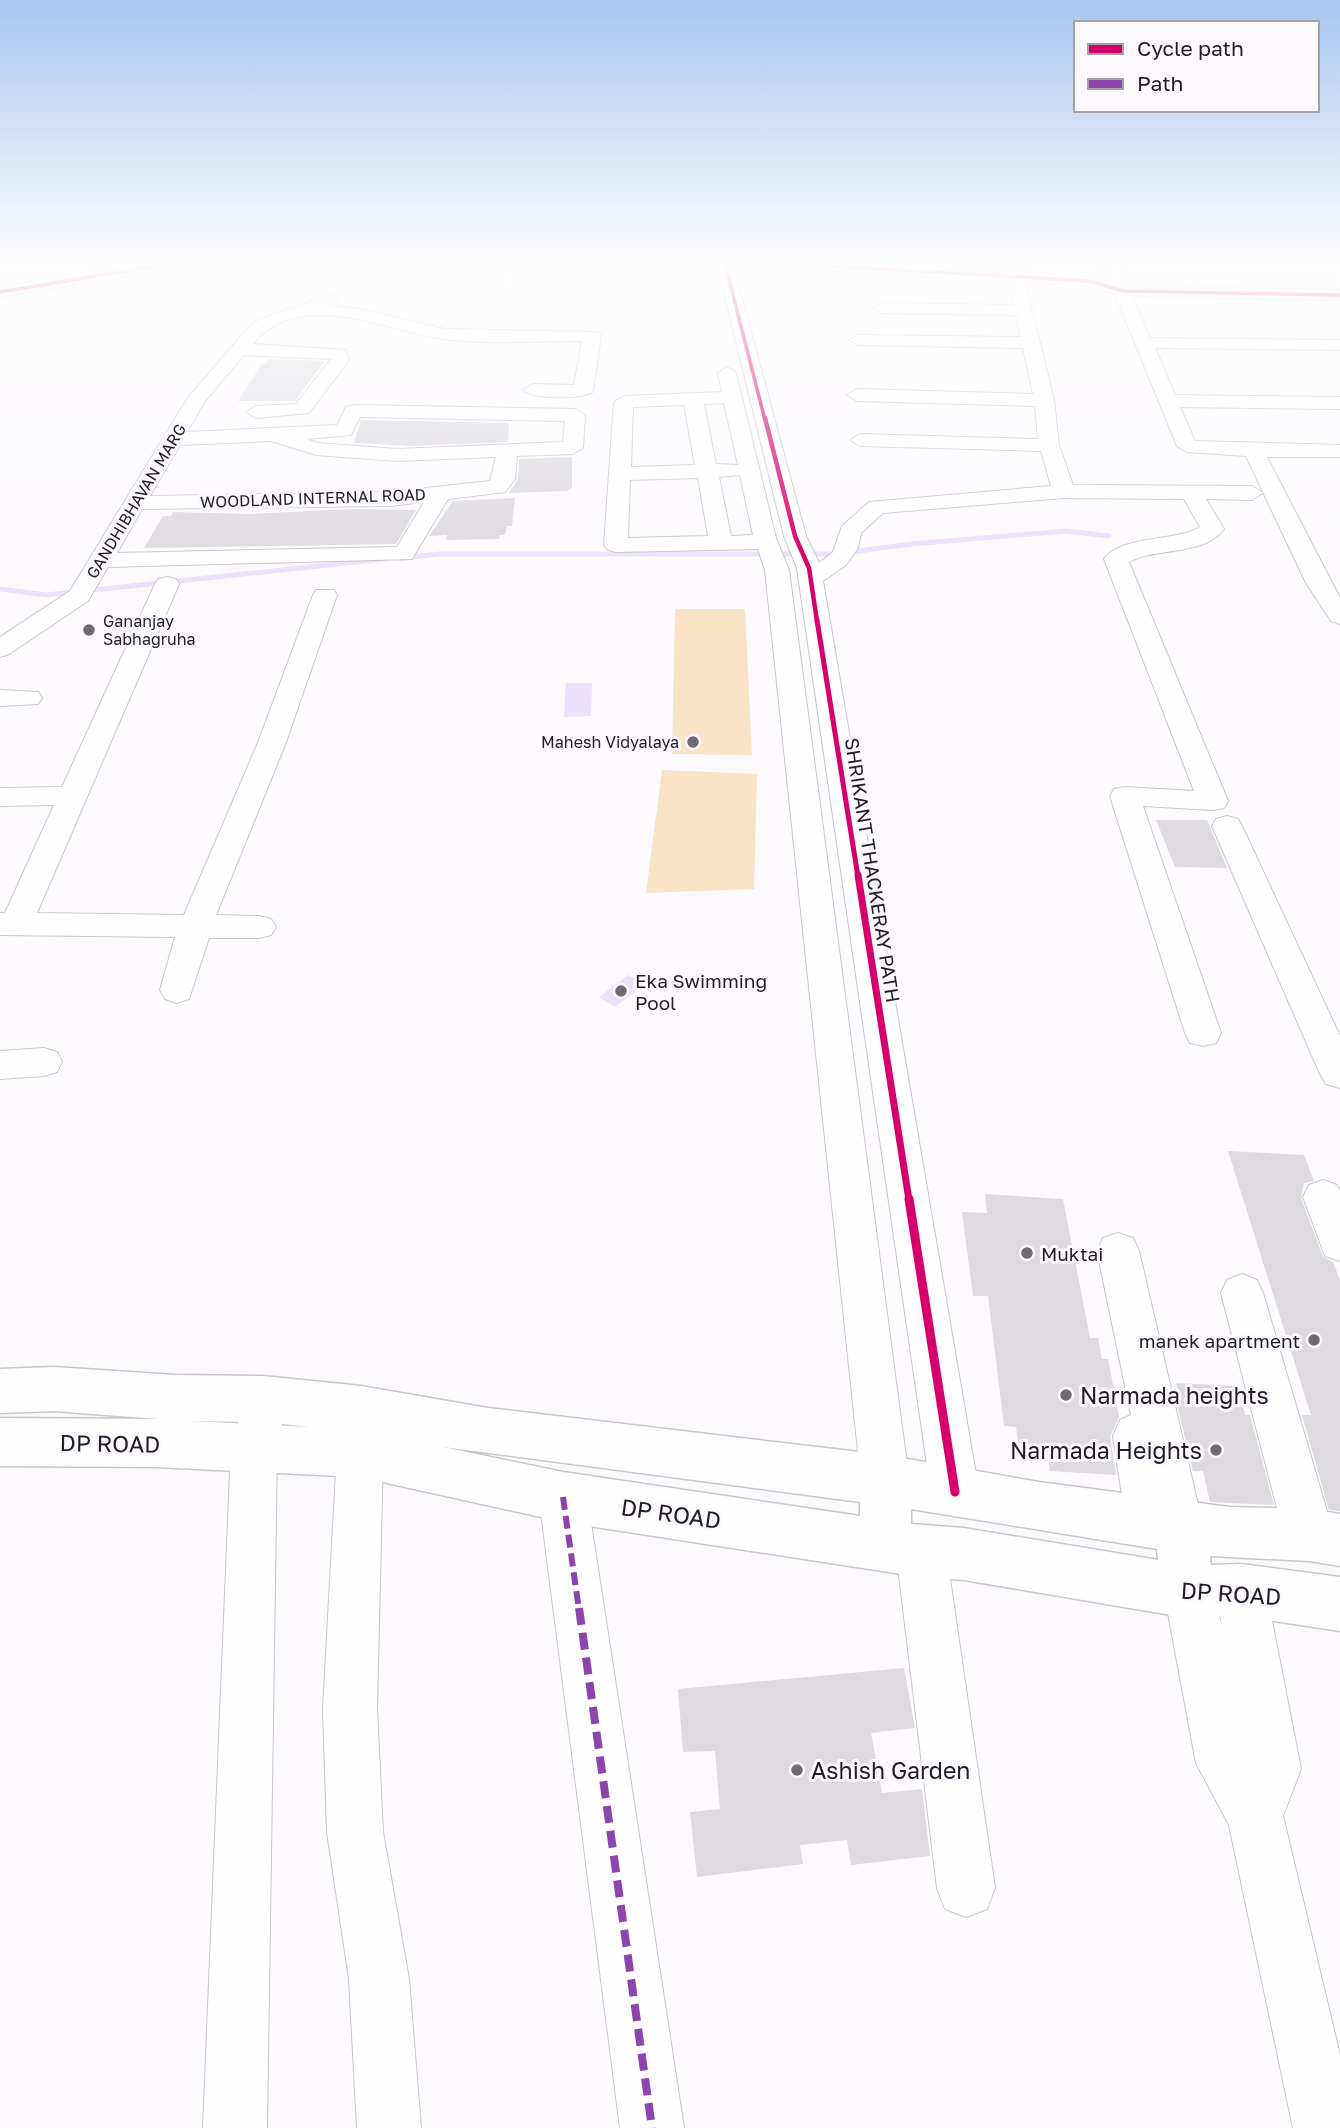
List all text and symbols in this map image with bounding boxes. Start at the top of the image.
legend [1074,21,1319,112]
text: Cycle path [1137,35,1244,61]
text: Path [1137,70,1184,96]
street label: GANDHIBHAVAN MARG [82,420,190,582]
street label: WOODLAND INTERNAL ROAD [200,484,426,512]
place label: Gananjay Sabhagruha [103,611,196,649]
marker: Gananjay Sabhagruha [81,622,97,638]
place label: Mahesh Vidyalaya [541,732,679,752]
marker: Mahesh Vidyalaya [685,734,701,750]
street label: SHRIKANT THACKERAY PATH [841,736,905,1004]
place label: Eka Swimming Pool [635,969,767,1014]
marker: Eka Swimming Pool [613,983,629,999]
place label: Muktai [1041,1242,1103,1265]
marker: Muktai [1019,1245,1035,1261]
place label: manek apartment [1139,1329,1300,1352]
marker: manek apartment [1306,1332,1322,1348]
place label: Narmada heights [1080,1381,1269,1409]
marker: Narmada heights [1058,1387,1074,1403]
street label: DP ROAD [59,1428,161,1458]
place label: Narmada Heights [1010,1436,1202,1464]
marker: Narmada Heights [1208,1442,1224,1458]
street label: DP ROAD [619,1492,723,1534]
street label: DP ROAD [1180,1576,1282,1610]
place label: Ashish Garden [811,1756,970,1784]
marker: Ashish Garden [789,1762,805,1778]

